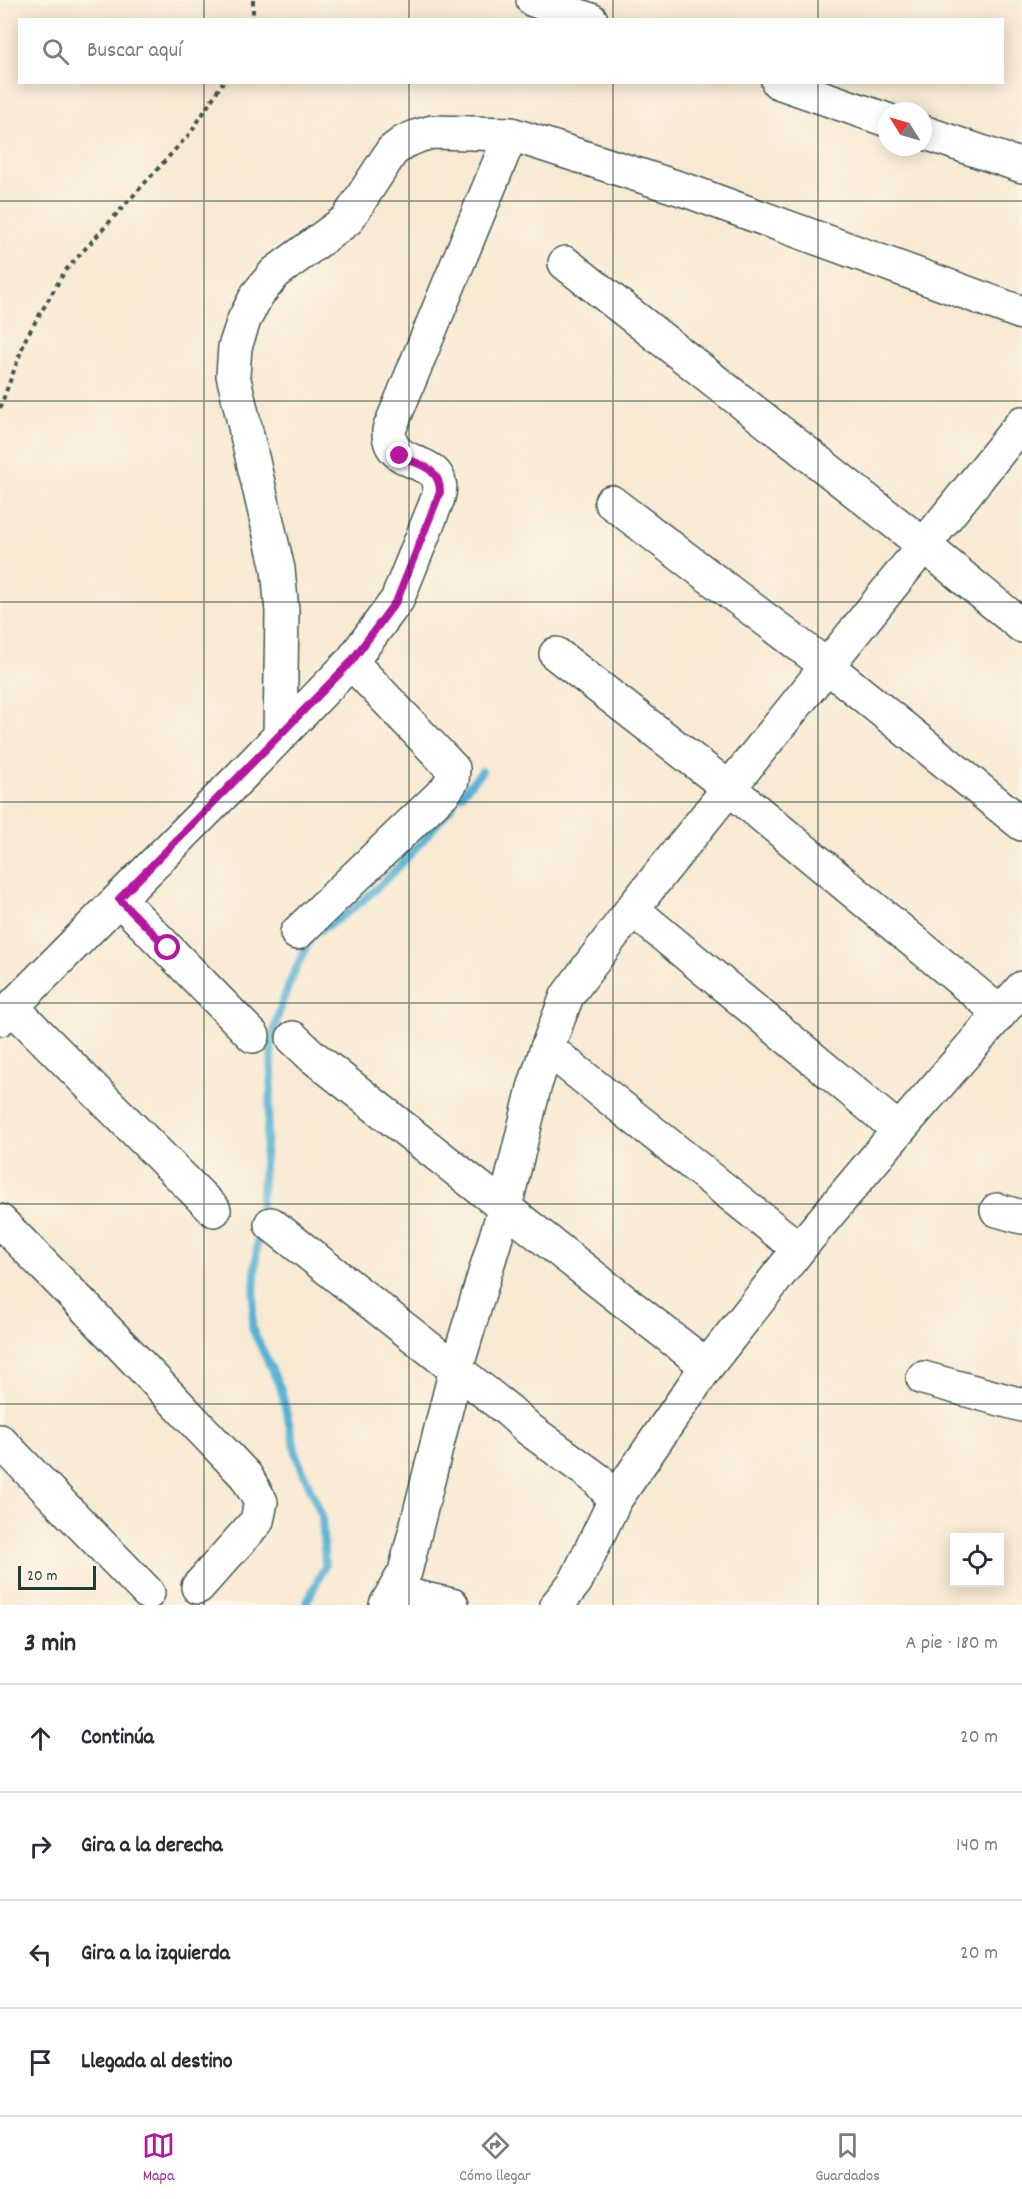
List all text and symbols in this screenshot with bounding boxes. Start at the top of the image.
search box [18,18,1004,84]
icon: search [39,35,72,68]
text: Buscar aquí [87,36,182,67]
north arrow [878,102,932,156]
route end [386,442,412,468]
route start [154,934,180,960]
map controls [950,1533,1004,1587]
button: locate [950,1533,1004,1587]
scale bar [18,1563,96,1590]
text: 20 m [27,1565,57,1588]
text: 3 min [24,1626,76,1663]
text: A pie · 180 m [905,1630,998,1658]
icon: ahead [24,1722,57,1755]
text: Continúa [81,1723,154,1754]
text: 20 m [960,1724,998,1752]
icon: right [24,1830,57,1863]
text: Gira a la derecha [81,1831,223,1862]
text: 140 m [956,1832,998,1860]
icon: left [24,1938,57,1971]
text: Gira a la izquierda [81,1939,230,1970]
text: 20 m [960,1940,998,1968]
icon: arrive [24,2046,57,2079]
text: Llegada al destino [81,2047,233,2078]
tab: Mapa [142,2129,175,2188]
tab: Cómo llegar [459,2129,531,2188]
tab: Guardados [815,2129,880,2188]

